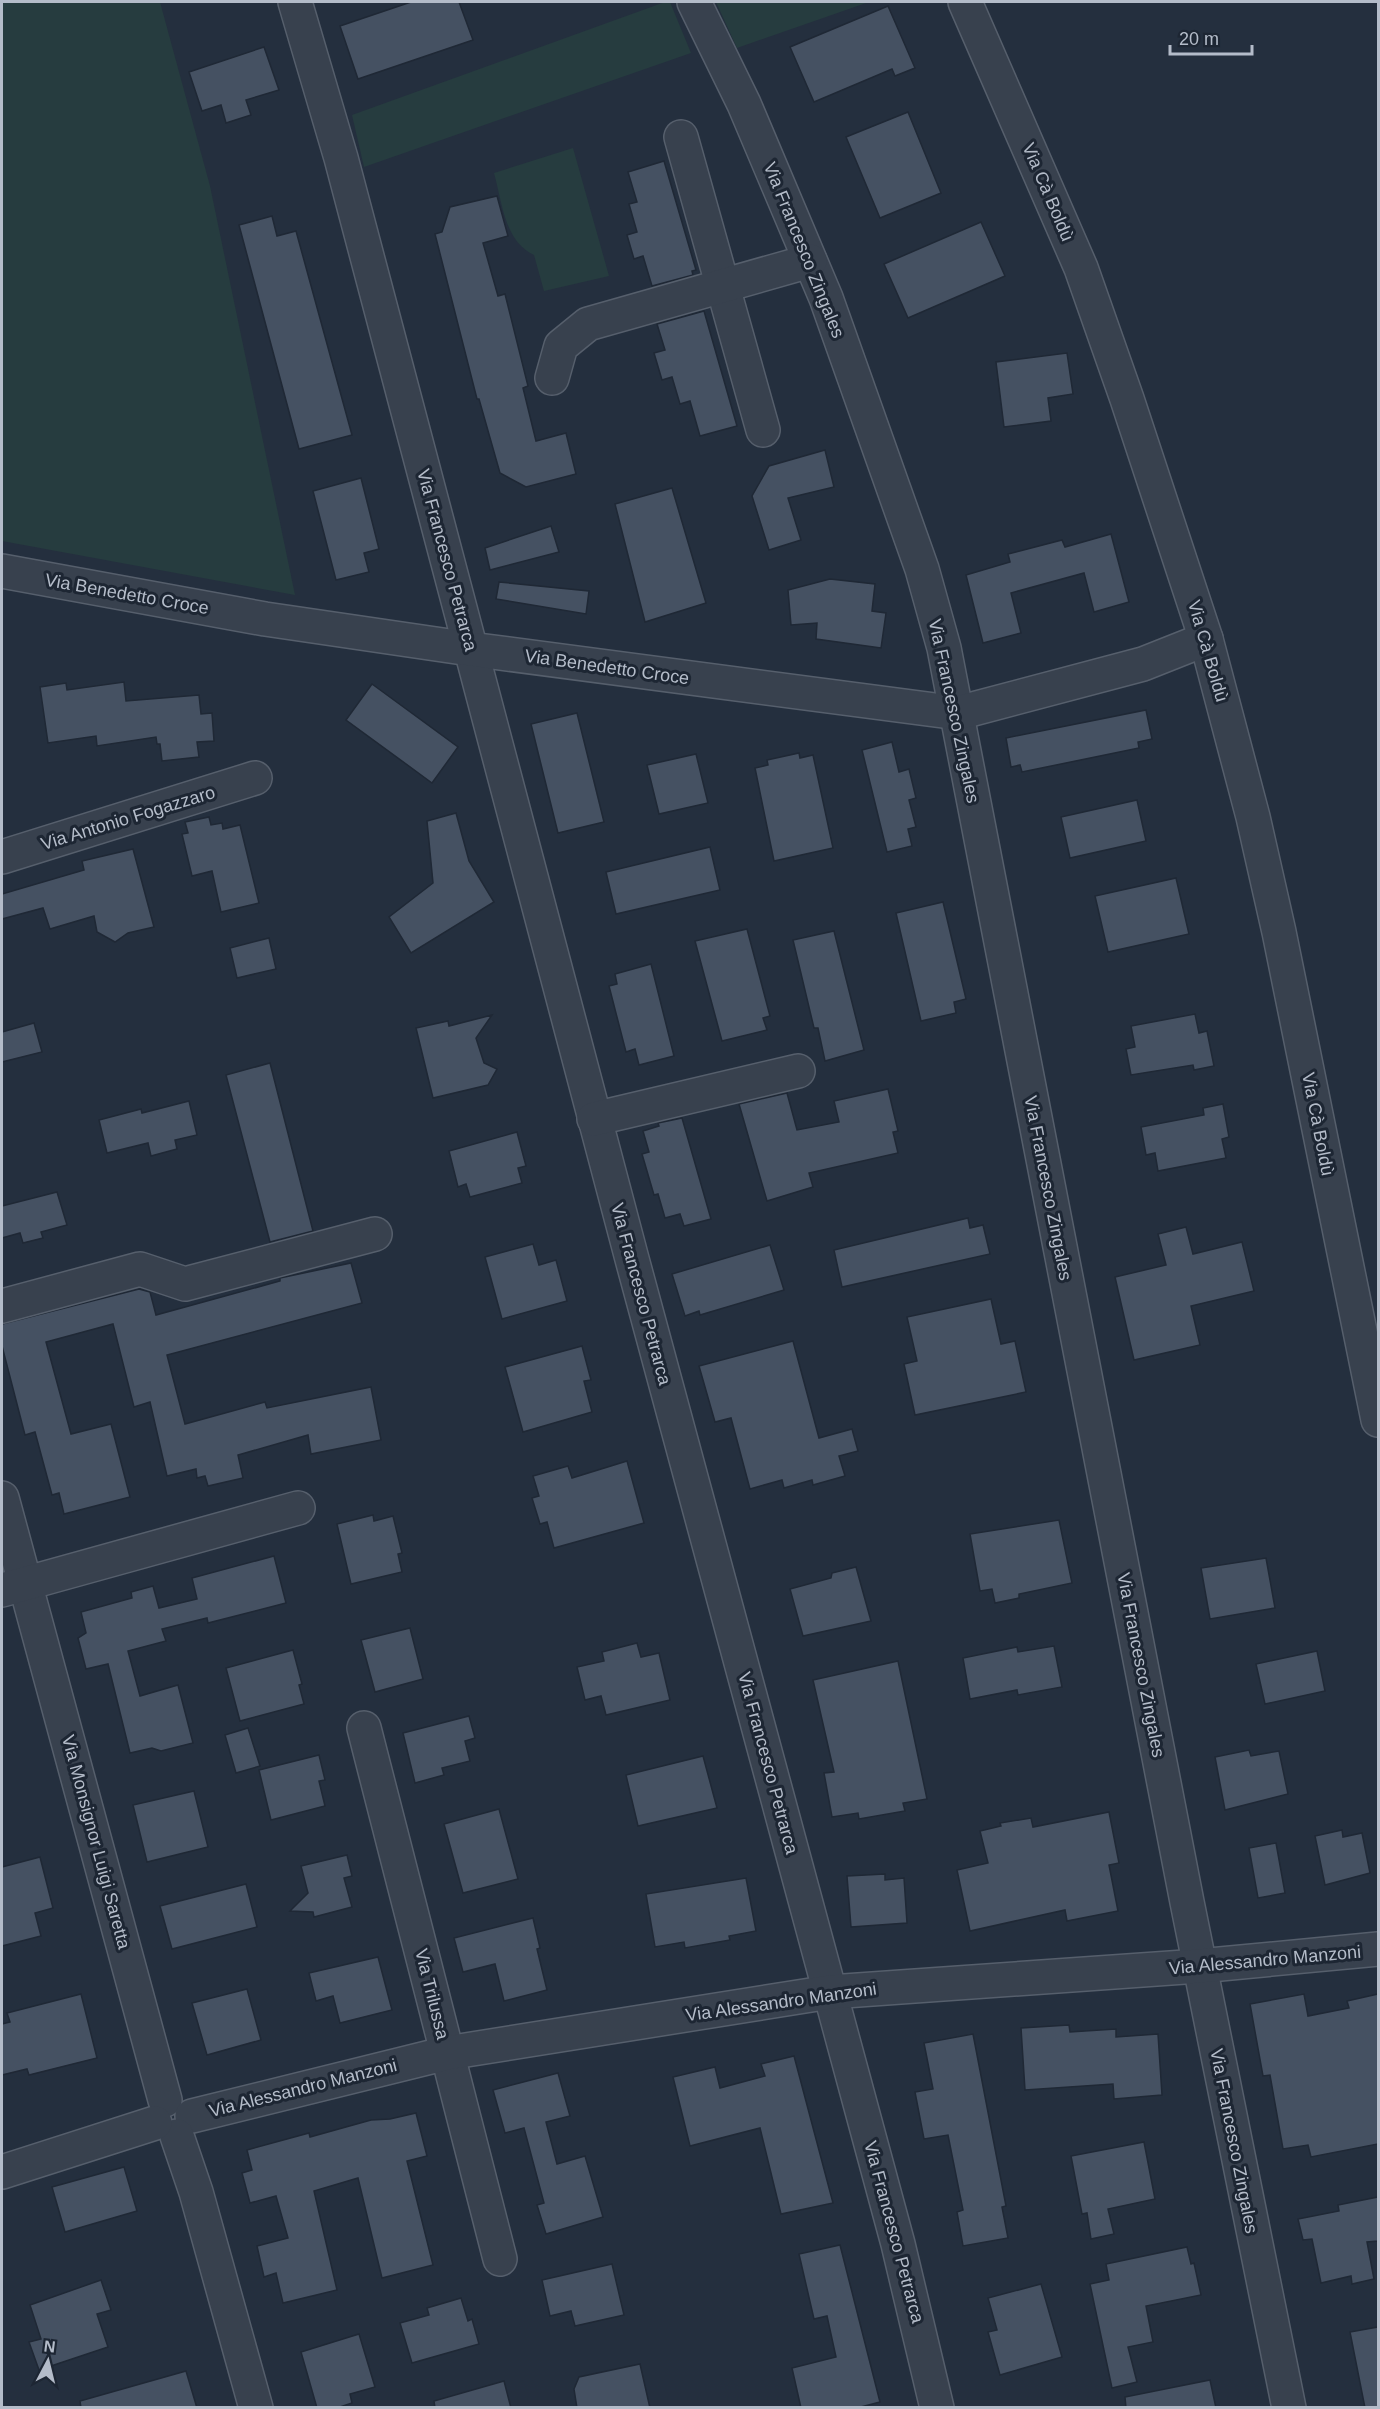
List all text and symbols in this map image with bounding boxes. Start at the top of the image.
scale bar [1170,18,1252,56]
text: 20 m [1179,29,1219,49]
street label: Via Cà Boldù [1018,140,1078,244]
street label: Via Francesco Zingales [760,159,848,341]
street label: Via Francesco Petrarca [413,467,481,654]
street label: Via Benedetto Croce [44,570,210,618]
street label: Via Cà Boldù [1184,598,1232,704]
street label: Via Francesco Zingales [925,617,983,805]
street label: Via Benedetto Croce [524,646,690,688]
street label: Via Antonio Fogazzaro [39,782,217,854]
street label: Via Cà Boldù [1298,1071,1338,1177]
street label: Via Francesco Zingales [1020,1094,1076,1282]
street label: Via Francesco Petrarca [607,1201,675,1388]
street label: Via Francesco Zingales [1113,1571,1169,1759]
street label: Via Francesco Petrarca [734,1670,802,1857]
street label: Via Monsignor Luigi Saretta [58,1733,134,1952]
street label: Via Alessandro Manzoni [1168,1942,1362,1978]
street label: Via Trilussa [411,1947,453,2042]
street label: Via Alessandro Manzoni [684,1979,878,2025]
street label: Via Francesco Zingales [1206,2047,1262,2235]
street label: Via Alessandro Manzoni [207,2055,399,2121]
street label: Via Francesco Petrarca [860,2139,928,2326]
north arrow [18,2331,78,2391]
text: N [43,2337,57,2356]

